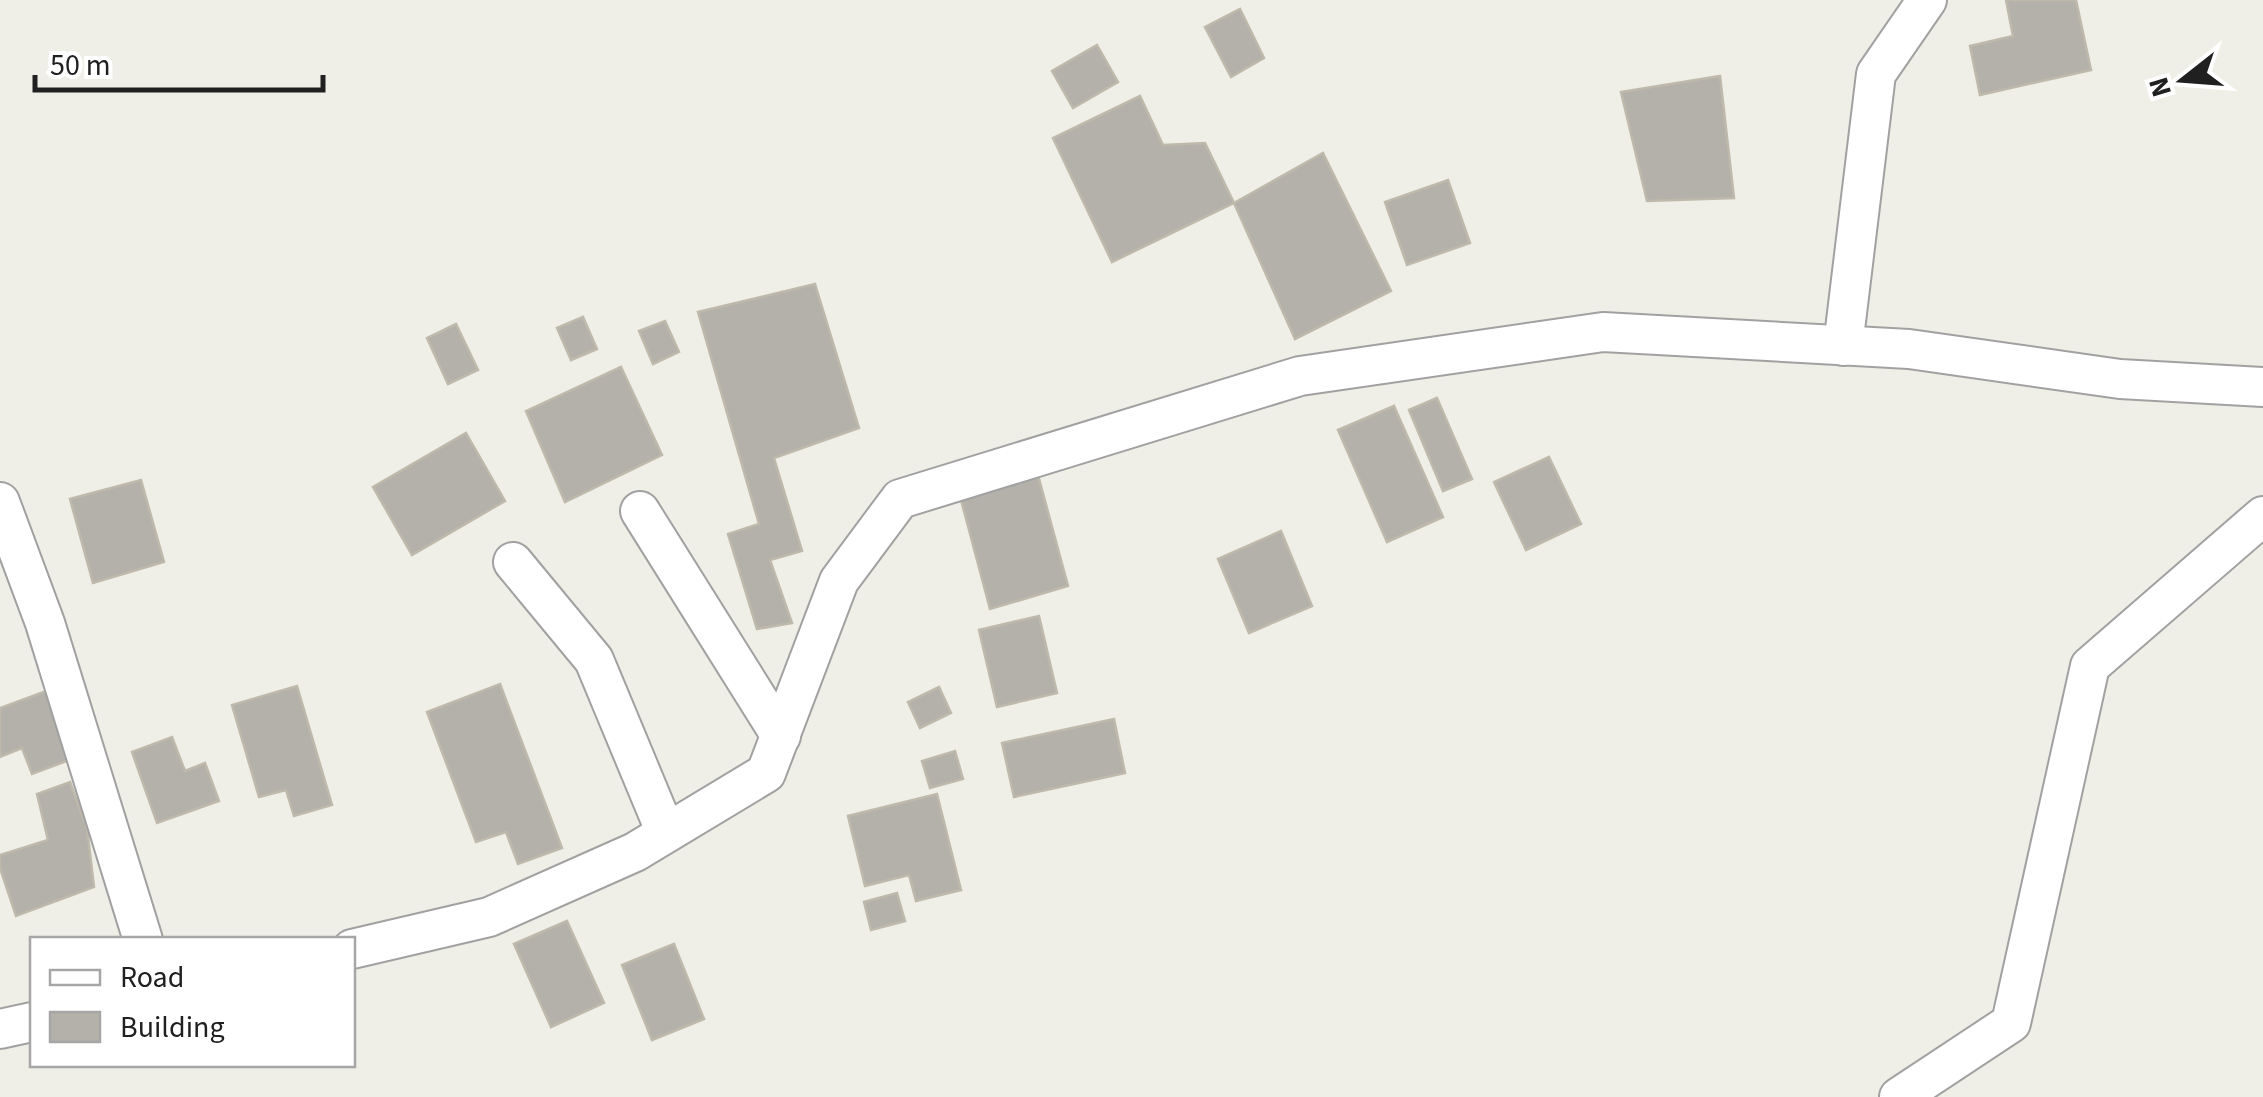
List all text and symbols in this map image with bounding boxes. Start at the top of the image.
scale bar [35,30,322,92]
north arrow [2133,30,2233,130]
text: 50 m [50,44,111,87]
text: N [2138,72,2182,102]
legend [30,937,355,1067]
text: Road [120,956,184,999]
text: Building [120,1006,225,1049]

